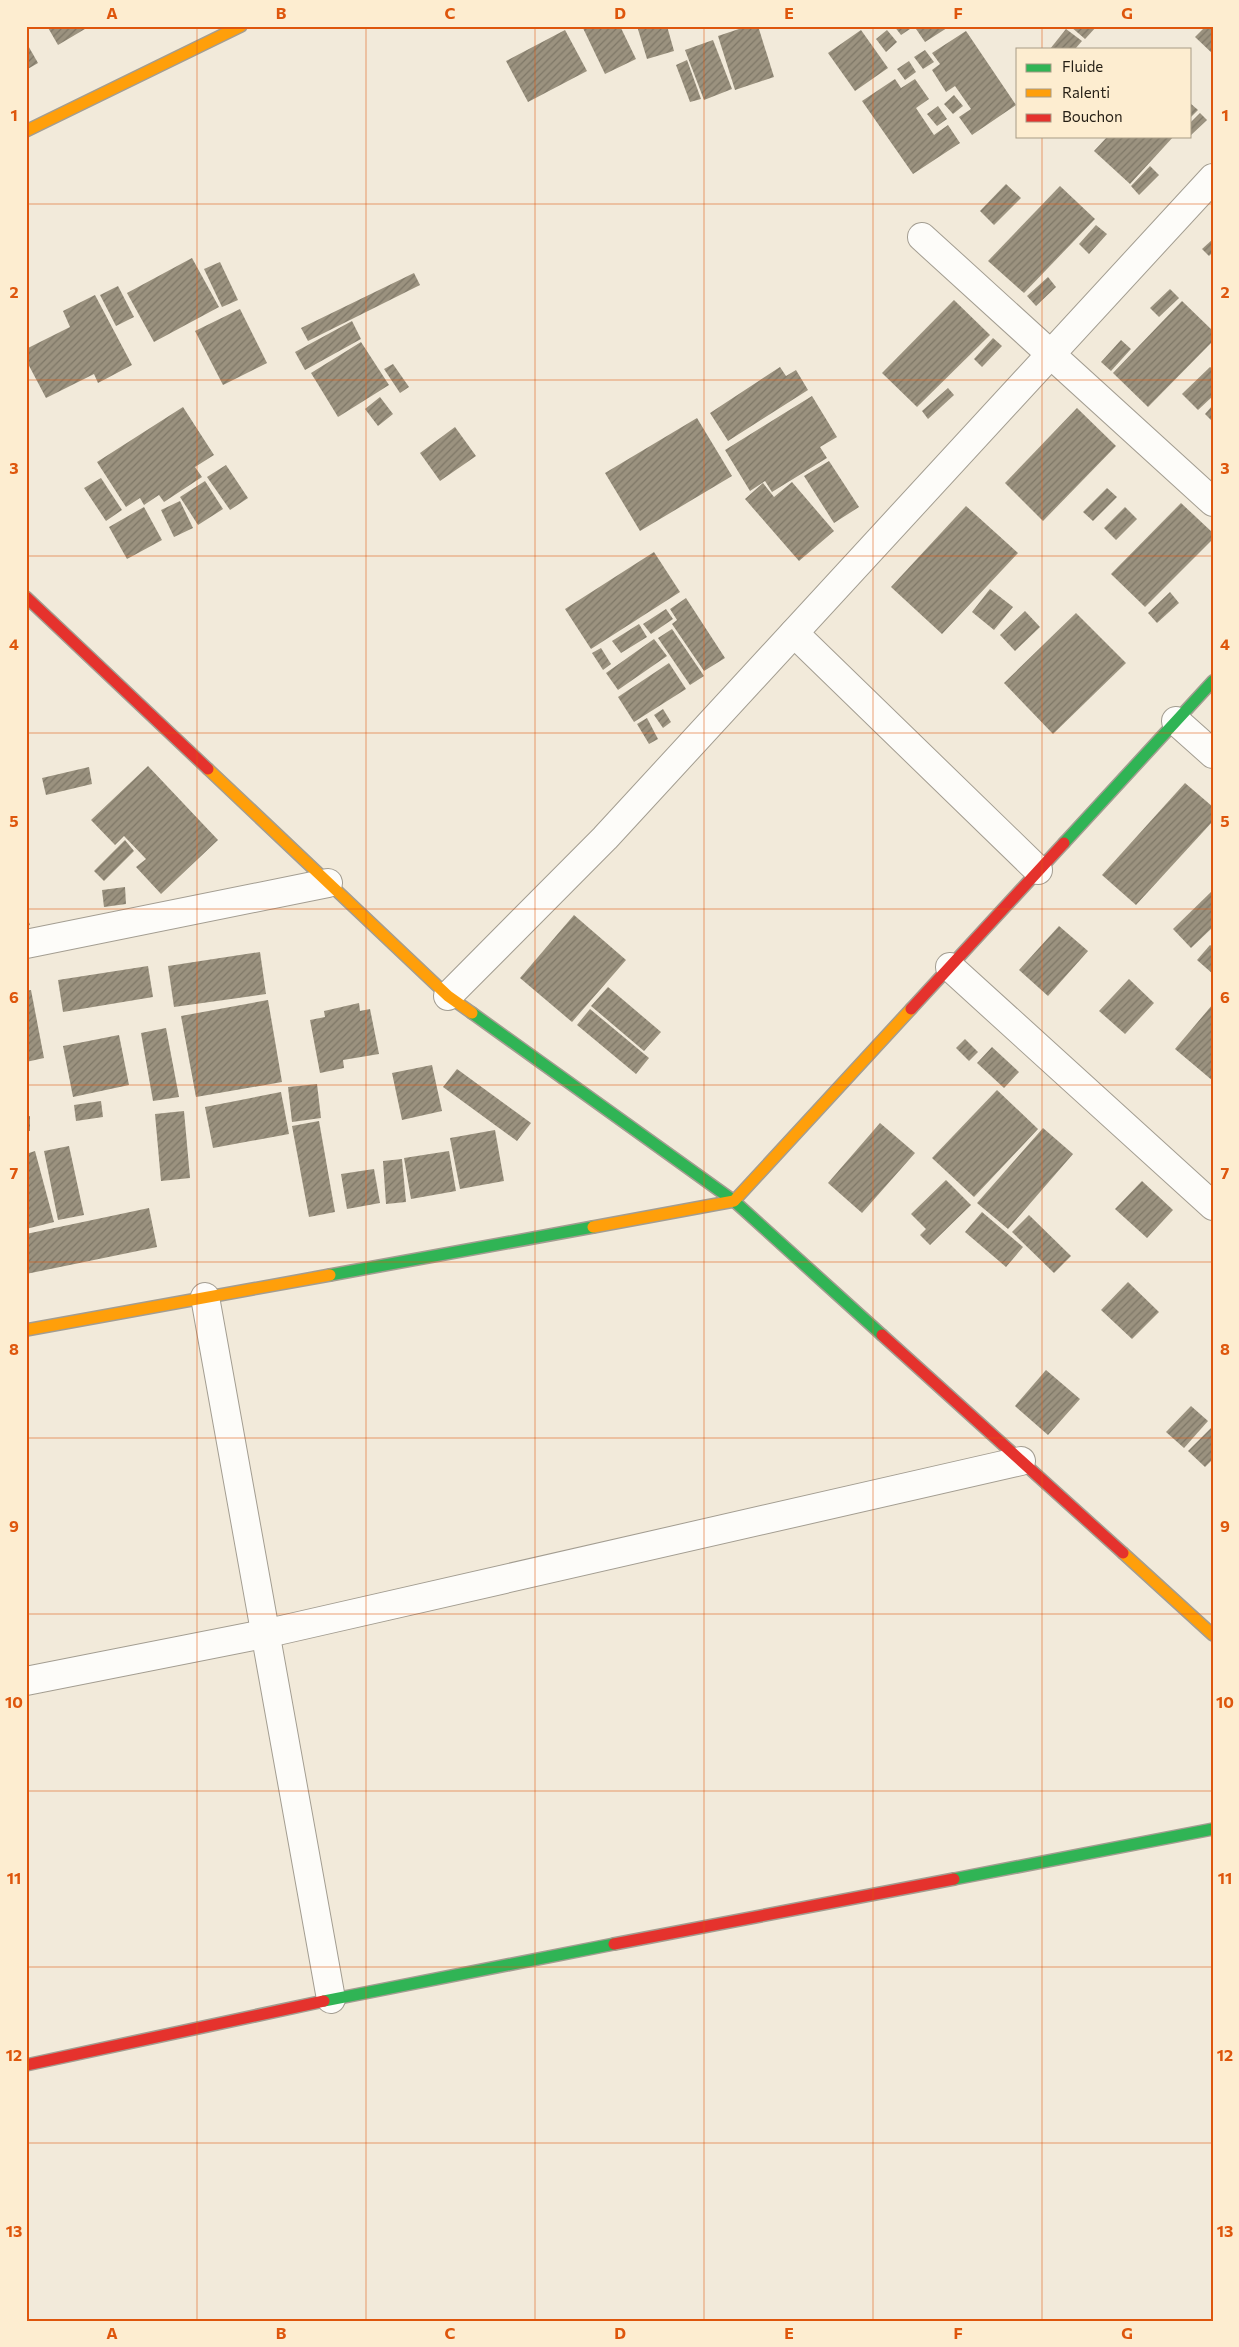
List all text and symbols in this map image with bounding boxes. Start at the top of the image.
text: A [106,3,118,22]
text: B [276,3,287,22]
text: C [445,3,456,22]
text: D [614,3,626,22]
text: E [784,3,794,22]
text: F [953,3,963,22]
text: G [1121,3,1133,22]
legend [1016,48,1192,138]
text: Fluide [1062,57,1103,75]
text: Ralenti [1062,83,1110,101]
text: 1 [10,105,18,124]
text: 1 [1221,105,1229,124]
text: Bouchon [1062,107,1123,125]
text: 2 [9,282,19,301]
text: 2 [1220,282,1230,301]
text: 3 [9,458,19,477]
text: 3 [1220,458,1230,477]
text: 4 [9,634,19,653]
text: 4 [1220,634,1230,653]
text: 5 [9,811,19,830]
text: 5 [1220,811,1230,830]
text: 6 [9,987,19,1006]
text: 6 [1220,987,1230,1006]
text: 7 [10,1163,19,1182]
text: 7 [1221,1163,1230,1182]
text: 8 [9,1339,19,1358]
text: 8 [1220,1339,1230,1358]
text: 9 [9,1516,19,1535]
text: 9 [1220,1516,1230,1535]
text: 10 [5,1692,23,1711]
text: 10 [1216,1692,1234,1711]
text: 11 [7,1868,21,1887]
text: 11 [1218,1868,1232,1887]
text: 12 [6,2045,22,2064]
text: 12 [1217,2045,1233,2064]
text: 13 [6,2221,22,2240]
text: 13 [1217,2221,1233,2240]
text: A [106,2323,118,2342]
text: B [276,2323,287,2342]
text: C [445,2323,456,2342]
text: D [614,2323,626,2342]
text: E [784,2323,794,2342]
text: F [953,2323,963,2342]
text: G [1121,2323,1133,2342]

